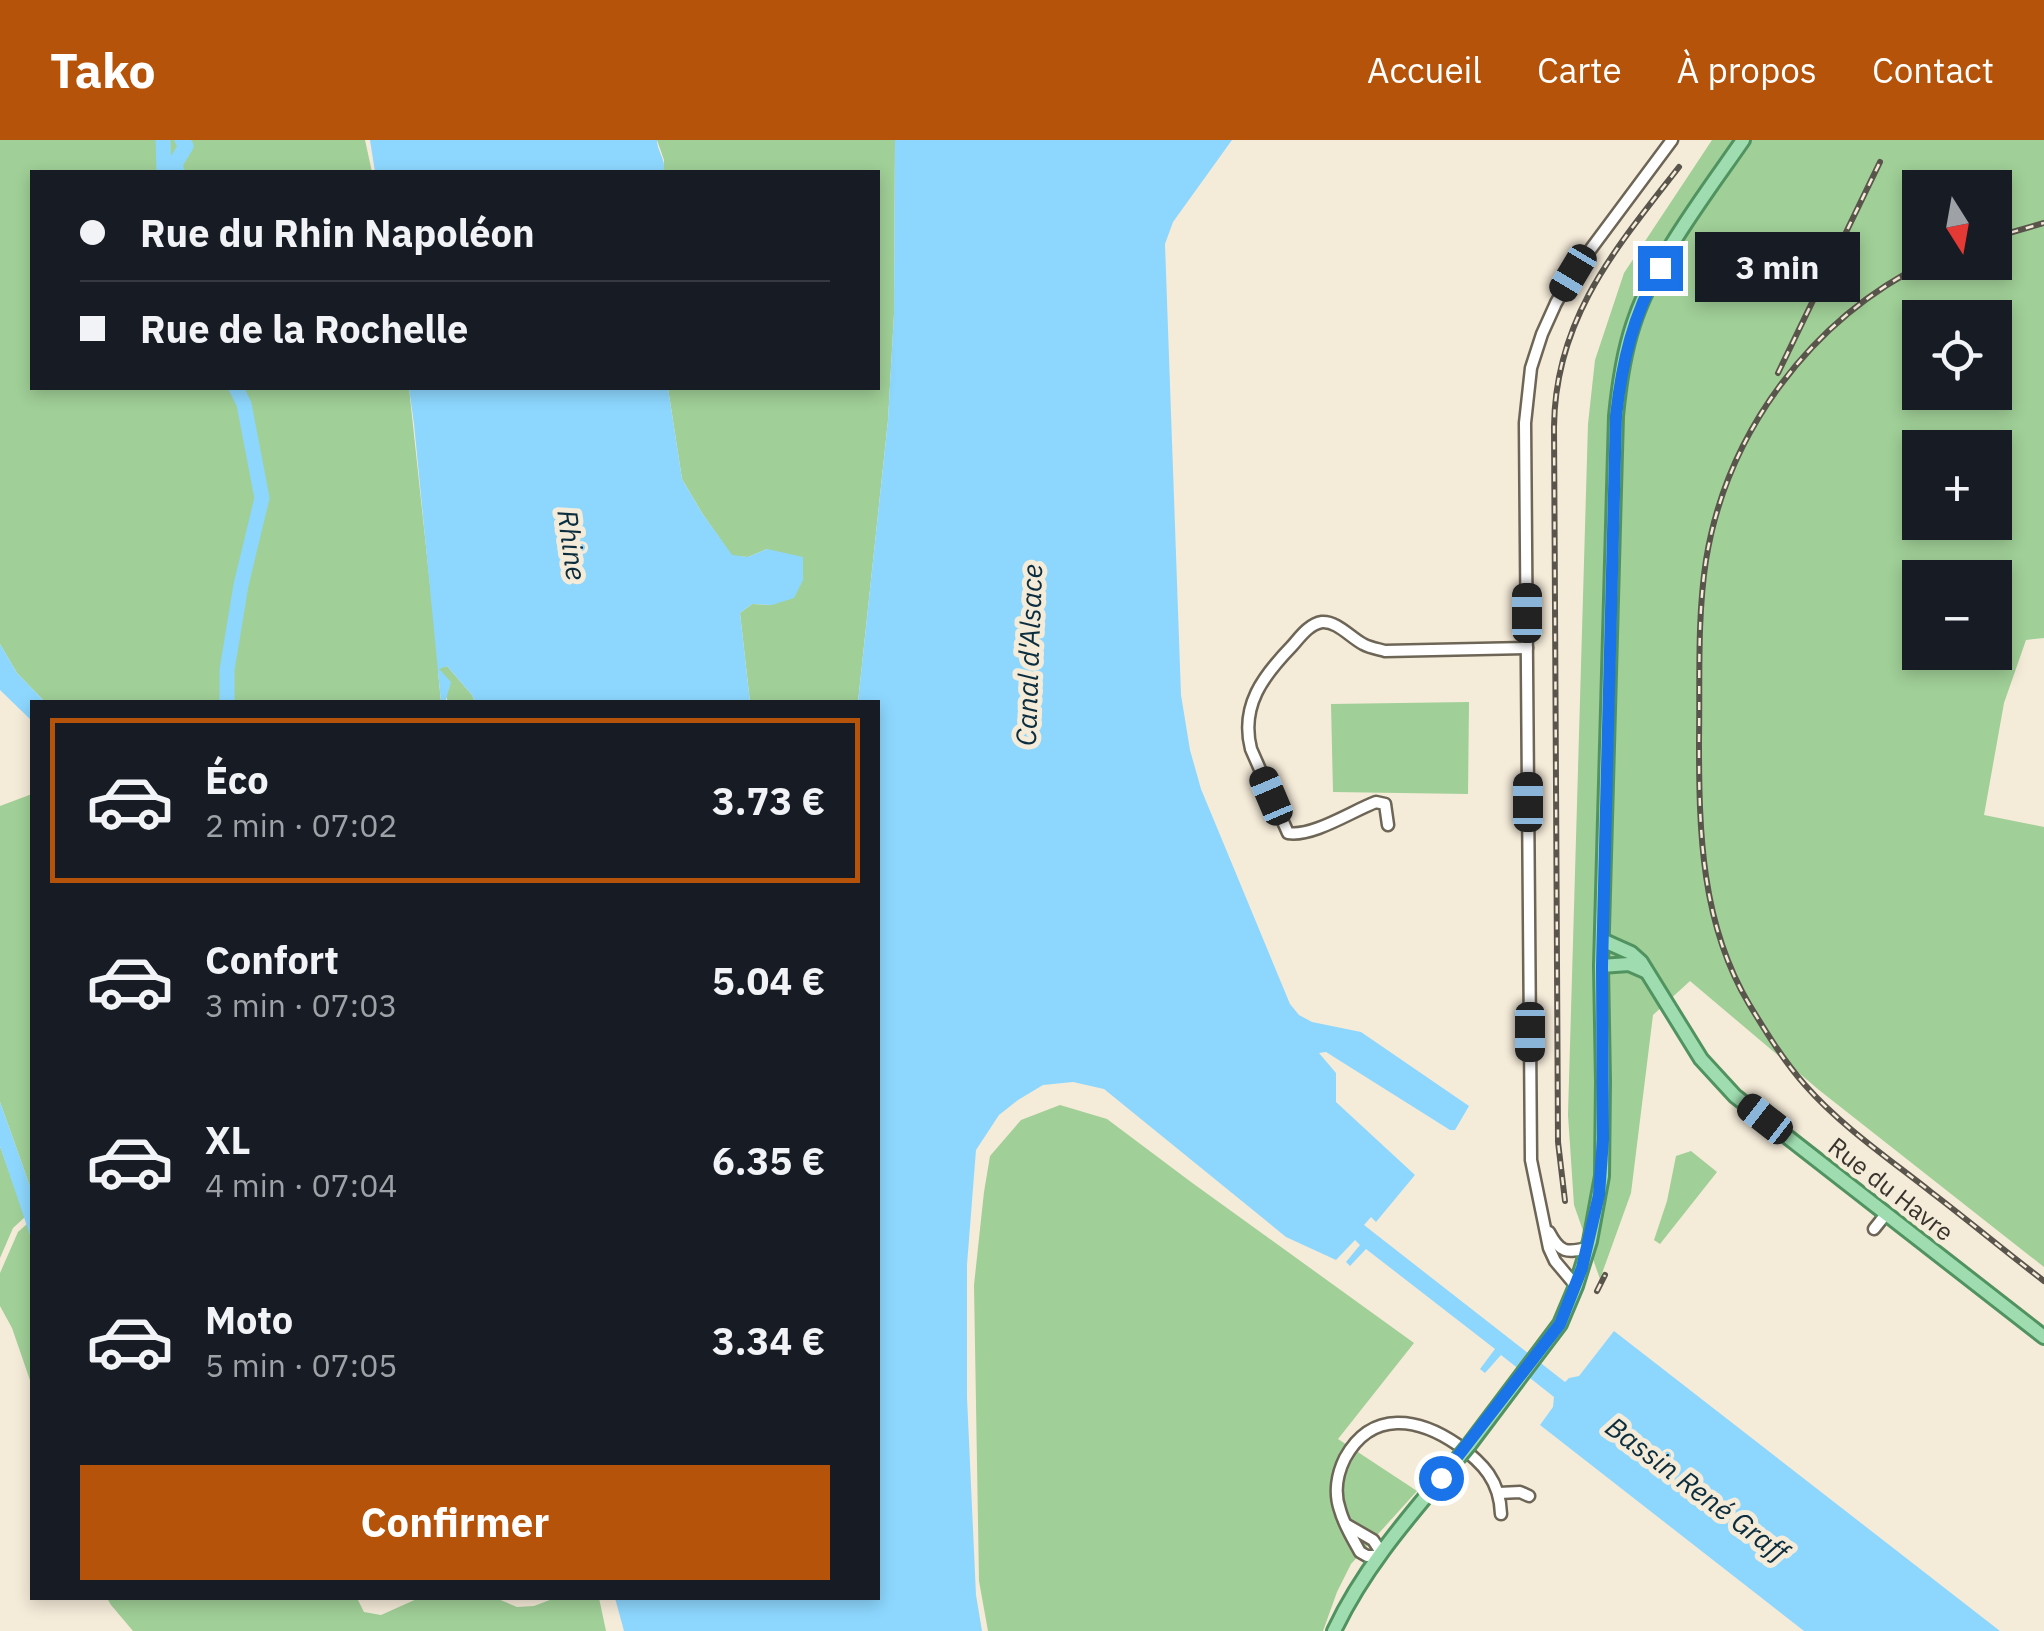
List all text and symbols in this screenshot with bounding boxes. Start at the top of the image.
text: Tako [50,39,155,101]
text: Accueil [1367,47,1482,93]
text: Carte [1537,47,1622,93]
text: À propos [1677,47,1817,93]
text: Contact [1872,47,1994,93]
north arrow [1902,170,2012,280]
map controls [1902,170,2012,670]
text: Rue du Rhin Napoléon [140,208,535,257]
callout: 3 min [1695,233,1860,303]
car [1545,240,1601,306]
route end [1638,246,1683,291]
text: 3 min [1736,246,1819,288]
button: locate [1902,300,2012,410]
text: Rue de la Rochelle [140,304,468,353]
button: + [1902,430,2012,540]
water label: Rhine [549,507,596,583]
button: − [1902,560,2012,670]
water label: Canal d'Alsace [1007,564,1050,746]
car [1512,583,1542,643]
text: Éco [205,755,269,804]
icon: car [85,756,175,846]
car [1245,763,1297,829]
car [1513,772,1543,832]
text: 3.73 € [712,776,825,825]
text: 2 min · 07:02 [205,804,398,846]
text: Confort [205,935,339,984]
icon: car [85,936,175,1026]
text: 5.04 € [712,956,825,1005]
text: 3 min · 07:03 [205,984,398,1026]
car [1515,1002,1545,1062]
car [1732,1089,1798,1149]
text: XL [205,1115,251,1164]
icon: car [85,1116,175,1206]
street label: Rue du Havre [1822,1129,1961,1248]
text: 6.35 € [712,1136,825,1185]
text: 4 min · 07:04 [205,1164,398,1206]
text: Moto [205,1295,293,1344]
icon: car [85,1296,175,1386]
text: 3.34 € [712,1316,825,1365]
text: 5 min · 07:05 [205,1344,398,1386]
water label: Bassin René Graff [1599,1408,1798,1571]
route start [1419,1456,1464,1501]
button: Confirmer [80,1465,830,1580]

